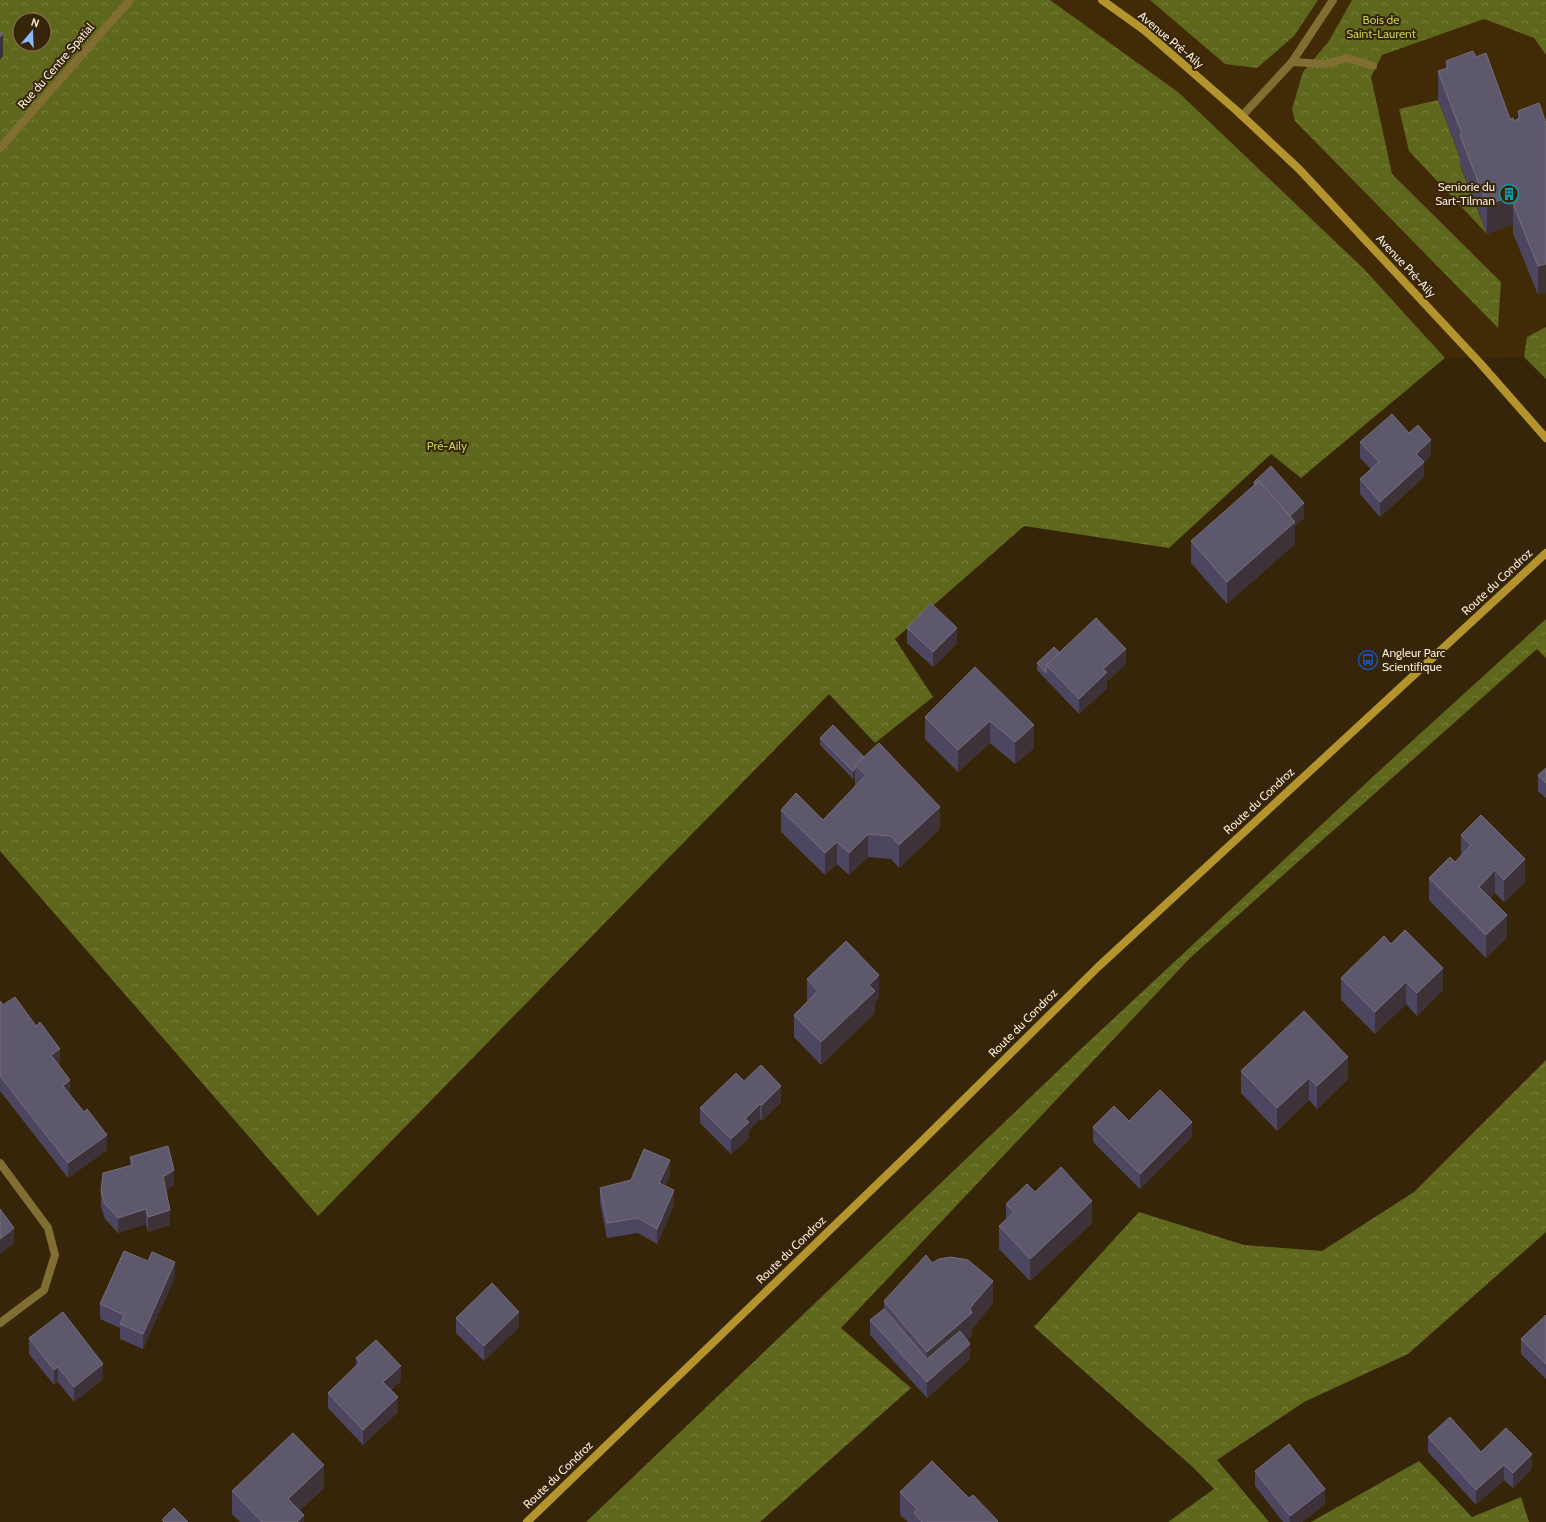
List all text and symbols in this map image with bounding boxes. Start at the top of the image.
street label: Avenue Pré-Aily [1135,8,1207,71]
north arrow [12,12,52,52]
park label: Bois de Saint-Laurent [1346,12,1416,41]
text: N [29,15,41,30]
street label: Rue du Centre Spatial [14,20,97,112]
place label: Seniorie du Sart-Tilman [1435,179,1495,208]
building icon: Seniorie du Sart-Tilman [1498,183,1520,205]
street label: Avenue Pré-Aily [1373,231,1440,300]
park label: Pré-Aily [427,438,467,453]
street label: Route du Condroz [1458,545,1535,618]
place label: Angleur Parc Scientifique [1382,645,1446,674]
bus stop icon: Angleur Parc Scientifique [1357,649,1379,671]
street label: Route du Condroz [1220,764,1297,837]
street label: Route du Condroz [985,985,1060,1060]
street label: Route du Condroz [753,1212,829,1287]
street label: Route du Condroz [520,1437,596,1512]

